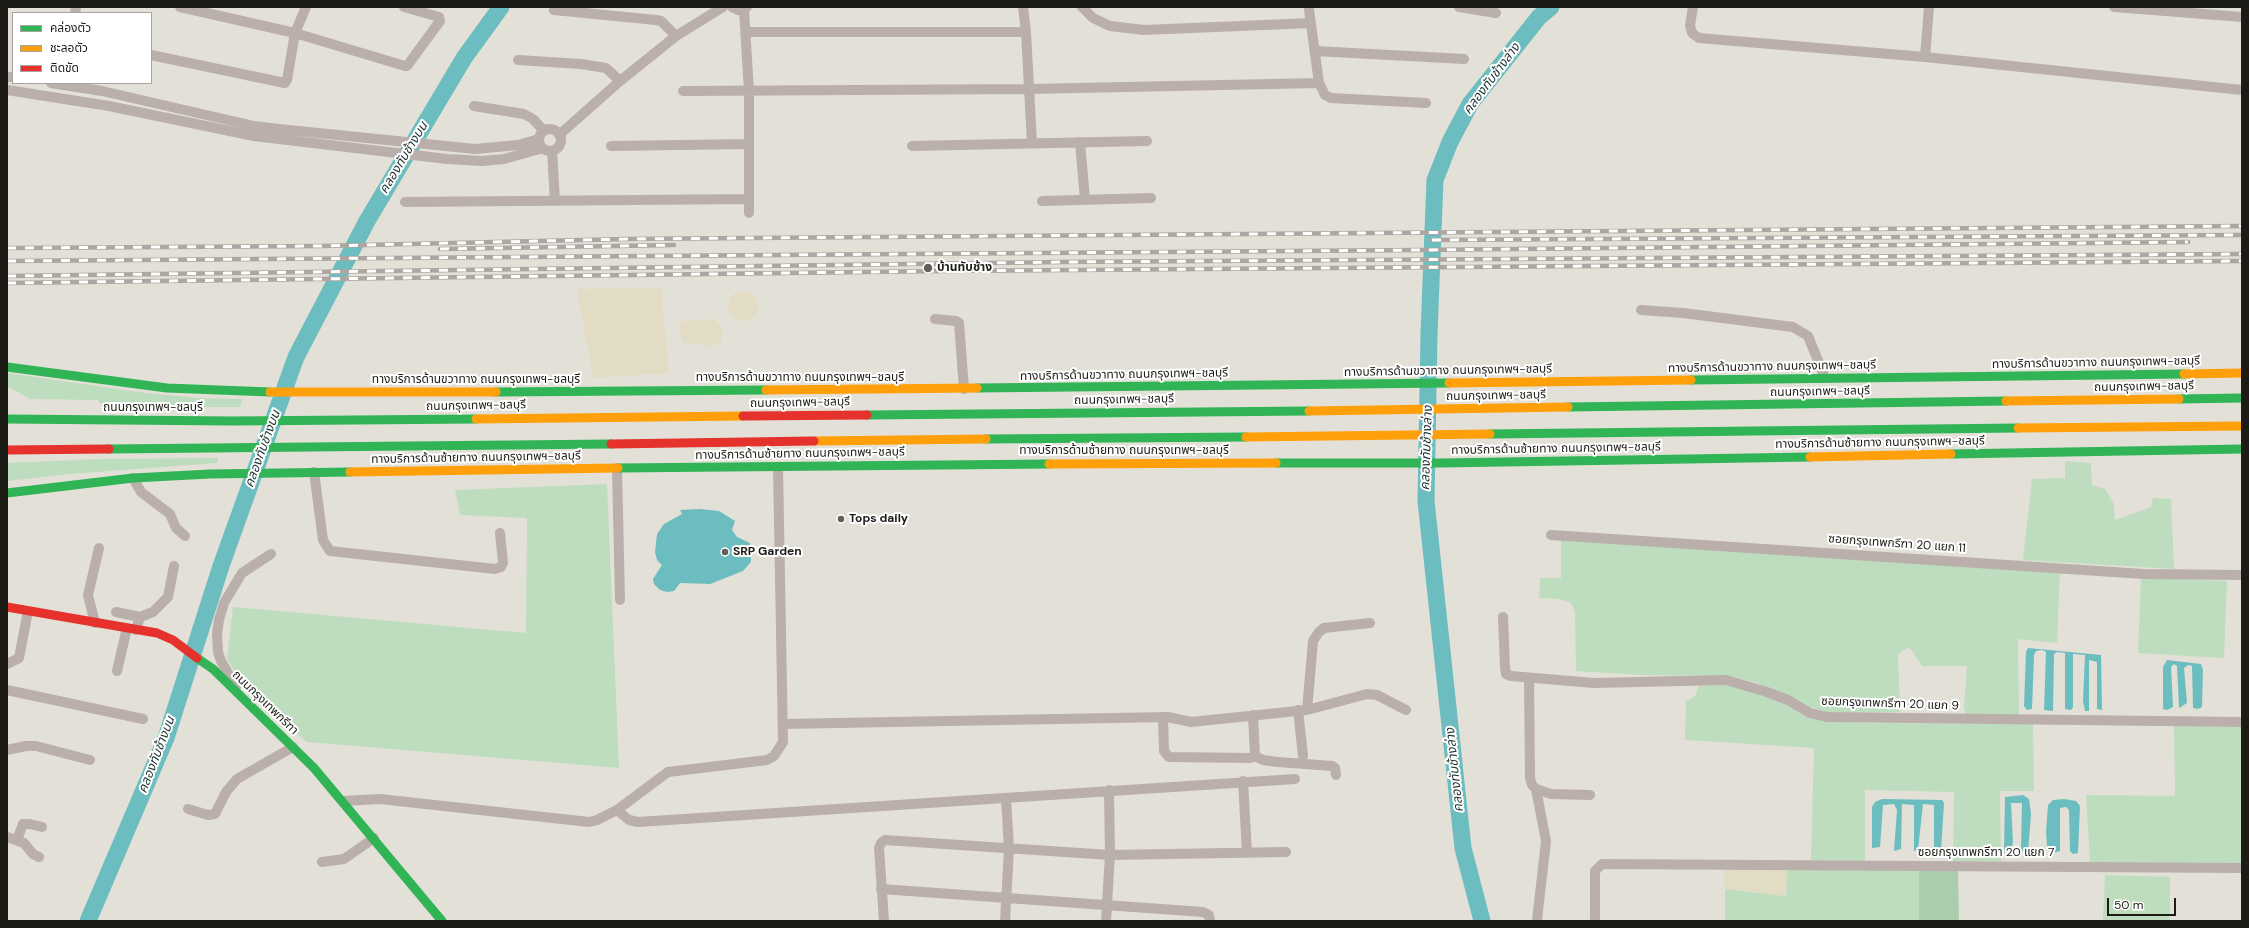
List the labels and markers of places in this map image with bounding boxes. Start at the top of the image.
place label: บ้านทับช้าง [937,261,992,275]
marker: บ้านทับช้าง [922,262,934,274]
place label: Tops daily [849,512,908,526]
marker: Tops daily [836,514,846,524]
place label: SRP Garden [733,545,802,559]
marker: SRP Garden [720,547,730,557]

